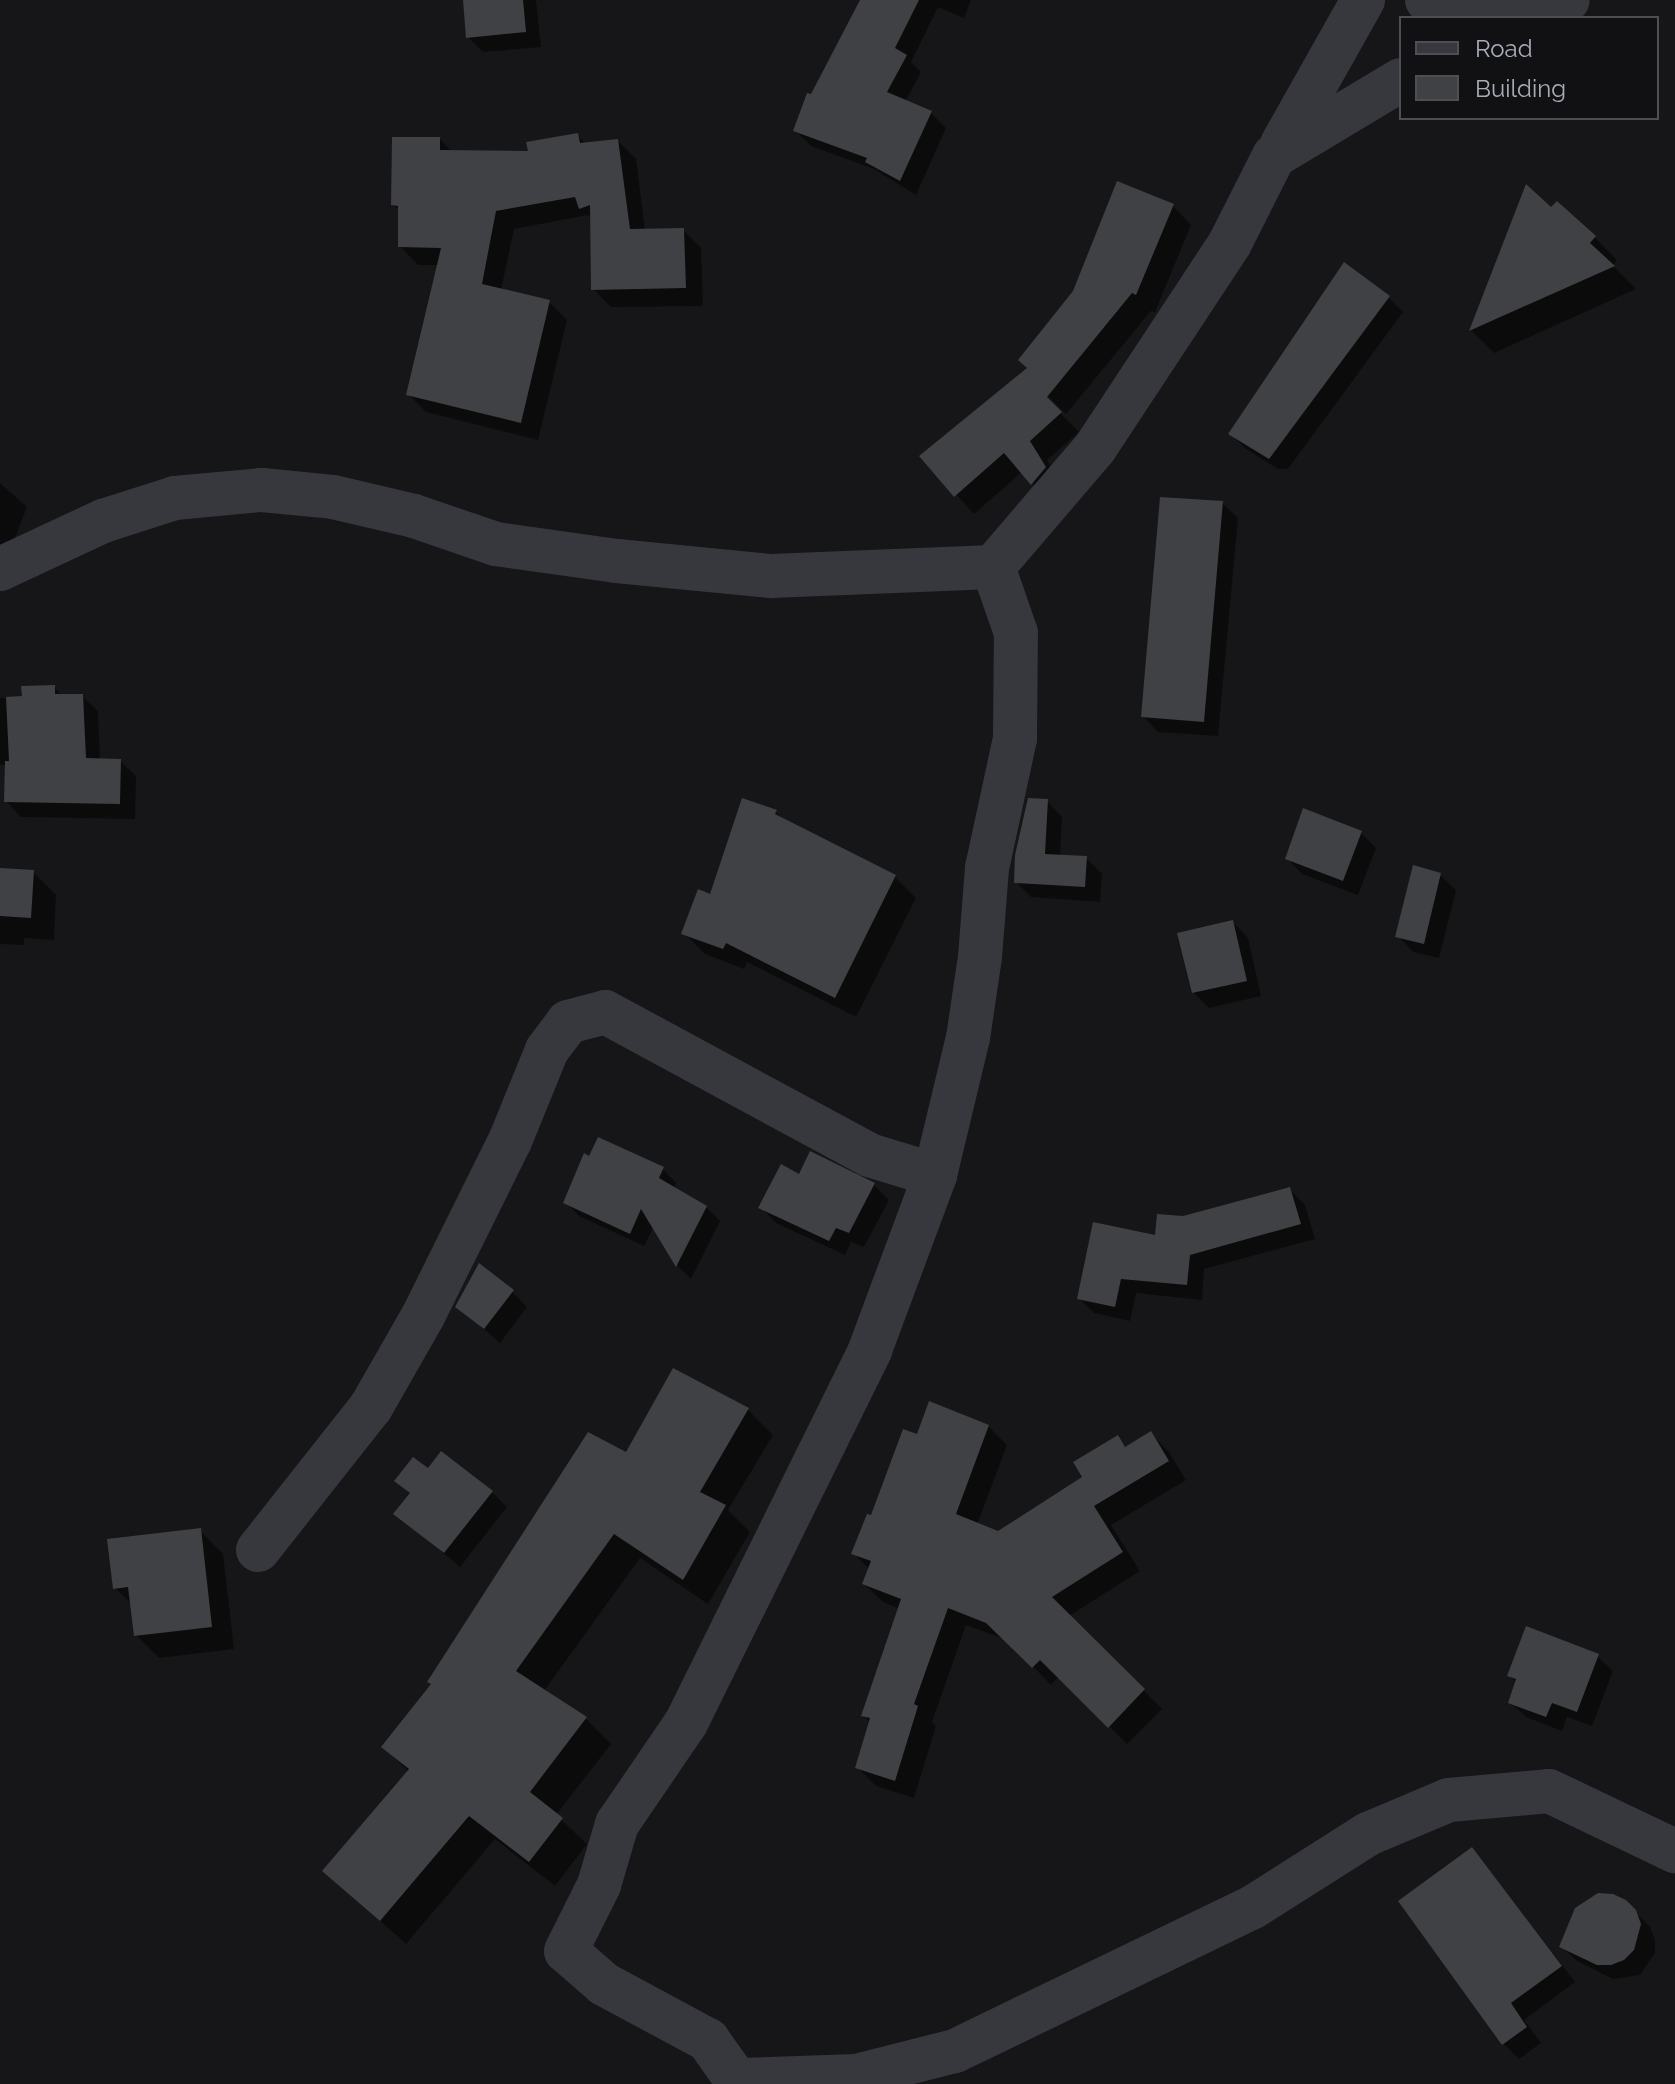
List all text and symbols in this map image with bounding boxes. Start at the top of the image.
legend [1399,16,1659,120]
text: Road [1475,34,1533,63]
text: Building [1475,74,1566,103]

